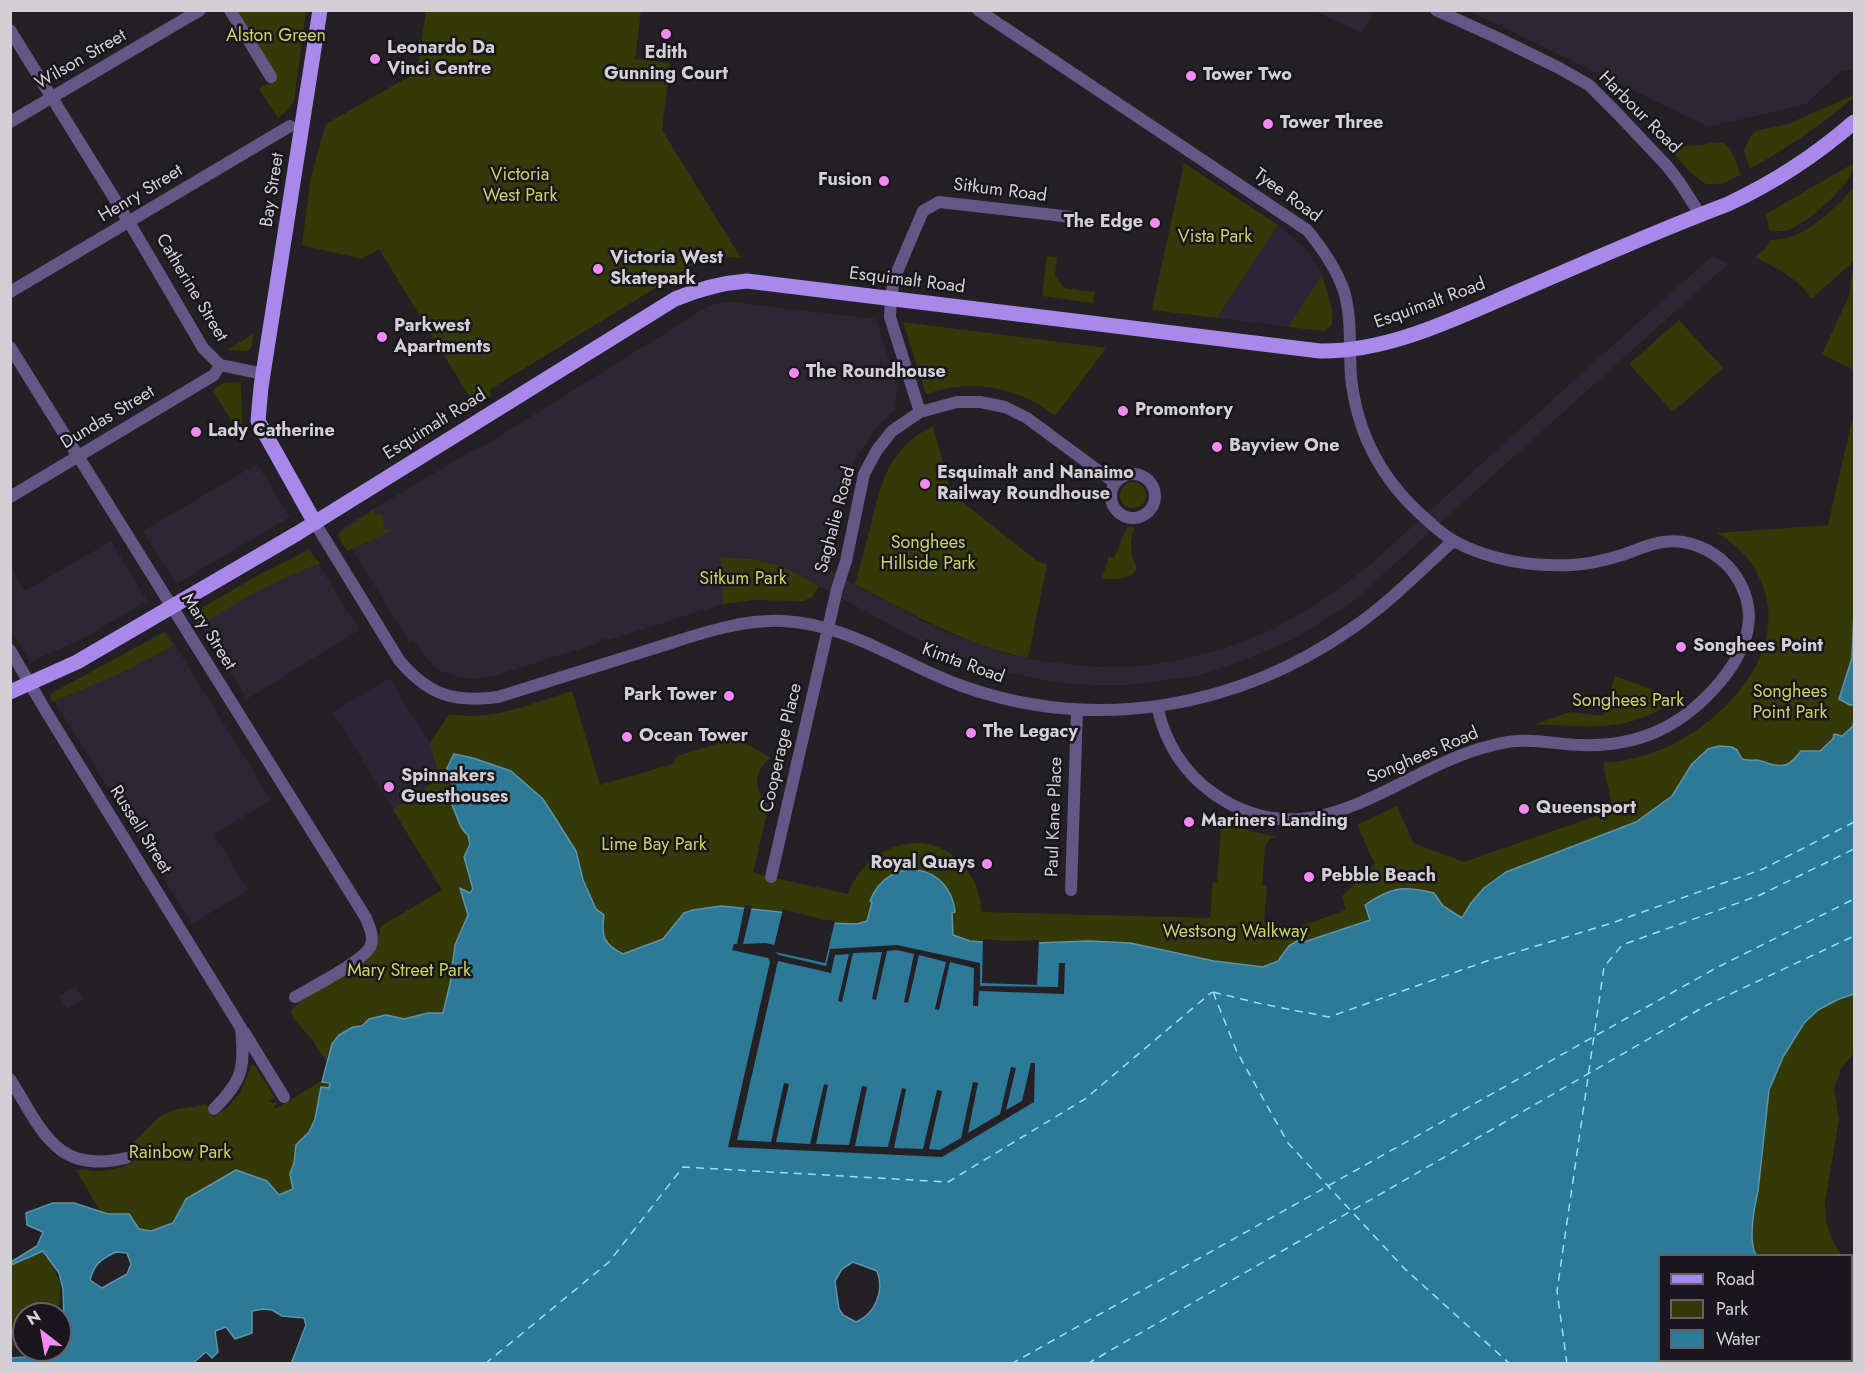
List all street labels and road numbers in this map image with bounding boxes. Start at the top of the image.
street label: Wilson Street [32,25,130,95]
street label: Harbour Road [1593,67,1685,159]
street label: Bay Street [256,151,290,229]
street label: Henry Street [95,160,187,228]
street label: Tyee Road [1249,164,1325,228]
street label: Sitkum Road [952,175,1048,207]
street label: Catherine Street [150,230,232,346]
street label: Esquimalt Road [848,263,966,299]
street label: Esquimalt Road [1371,274,1489,334]
street label: Dundas Street [57,382,159,454]
street label: Esquimalt Road [380,385,490,465]
street label: Saghalie Road [811,464,861,576]
street label: Mary Street [176,590,240,674]
street label: Kimta Road [919,639,1007,689]
street label: Cooperage Place [757,681,807,815]
street label: Songhees Road [1364,723,1482,789]
street label: Paul Kane Place [1042,756,1068,878]
street label: Russell Street [104,782,176,878]

